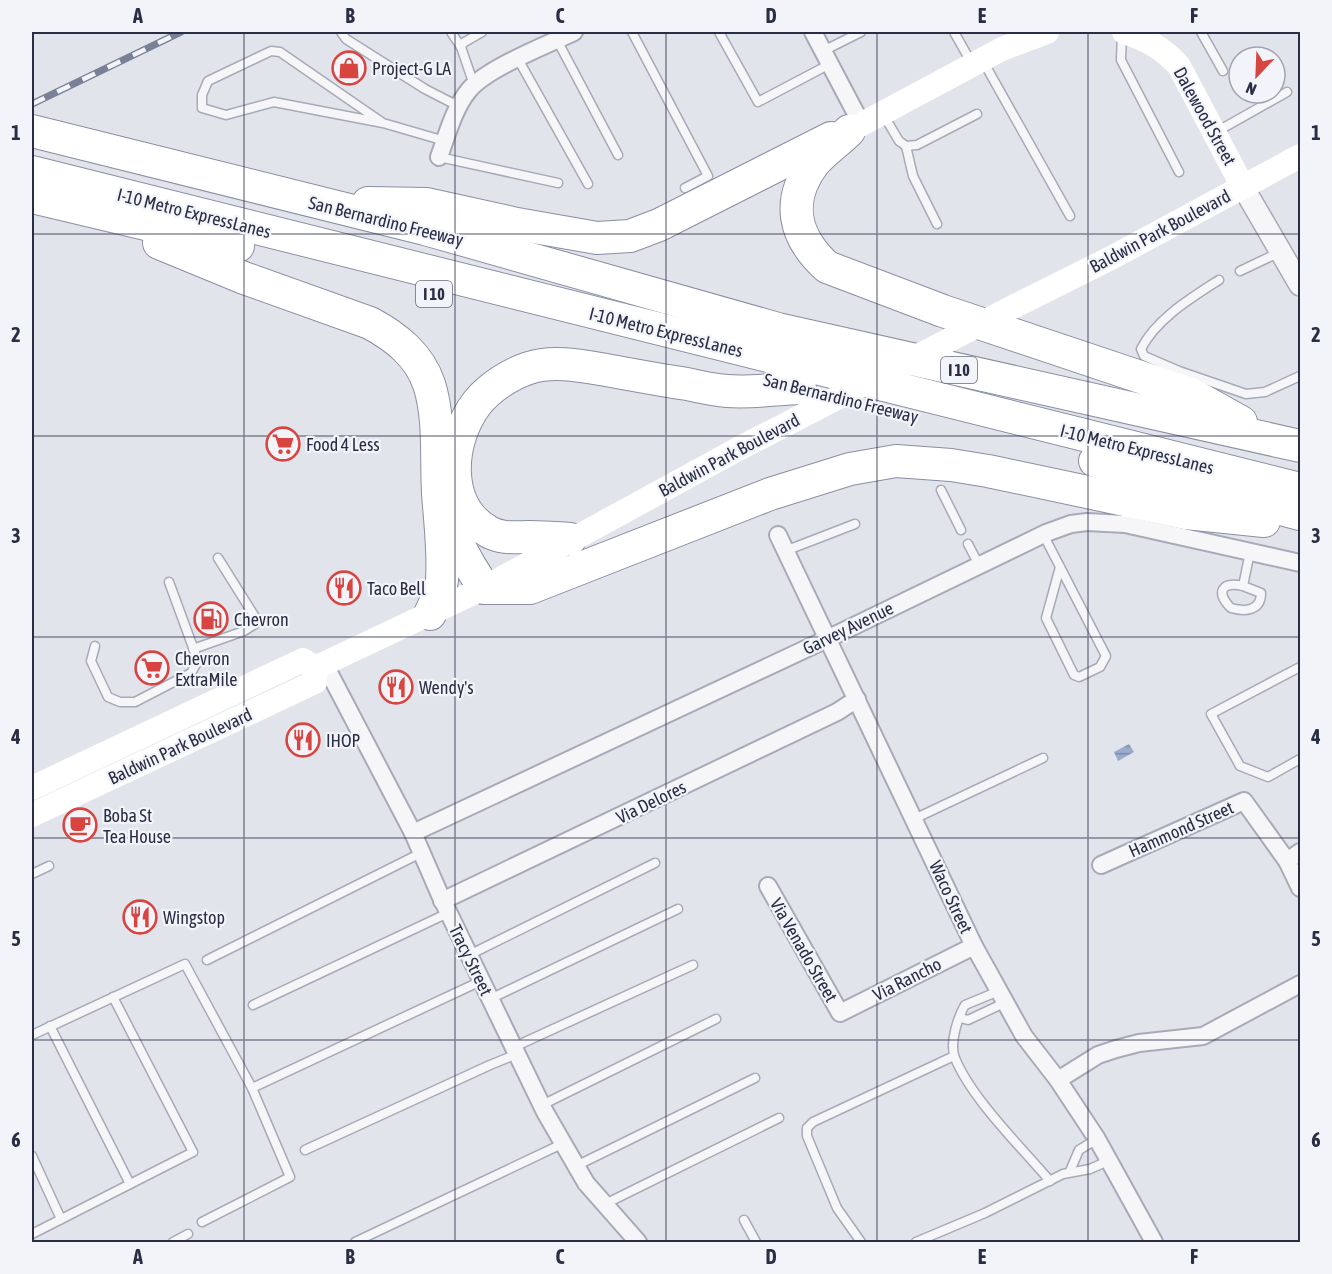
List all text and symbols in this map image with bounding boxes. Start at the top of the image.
text: A [132,4,143,27]
text: B [345,4,355,27]
text: C [556,4,565,27]
text: D [765,4,777,27]
text: E [978,4,987,27]
text: F [1190,4,1198,27]
north arrow [1227,45,1287,105]
shop icon: Project-G LA [331,50,367,86]
place label: Project-G LA [372,58,451,79]
street label: Dalewood Street [1169,63,1241,169]
text: N [1243,79,1259,99]
text: 1 [11,121,21,144]
text: 1 [1311,121,1321,144]
street label: I-10 Metro ExpressLanes [115,184,273,242]
street label: Baldwin Park Boulevard [1086,185,1234,277]
street label: San Bernardino Freeway [307,192,465,250]
road number: I 10 [416,281,452,307]
street label: I-10 Metro ExpressLanes [587,303,745,361]
text: 2 [11,323,21,346]
text: 2 [1311,323,1321,346]
road number: I 10 [941,357,977,383]
street label: San Bernardino Freeway [762,369,920,427]
street label: Baldwin Park Boulevard [655,409,803,501]
street label: I-10 Metro ExpressLanes [1058,420,1216,478]
supermarket icon: Food 4 Less [265,426,301,462]
place label: Food 4 Less [306,434,380,455]
text: 3 [11,524,21,547]
text: 3 [1311,524,1321,547]
restaurant icon: Taco Bell [326,570,362,606]
place label: Taco Bell [367,578,426,599]
street label: Garvey Avenue [799,597,897,659]
fuel station icon: Chevron [193,601,229,637]
place label: Chevron [234,609,289,630]
place label: Chevron ExtraMile [175,648,237,690]
supermarket icon: Chevron ExtraMile [134,650,170,686]
restaurant icon: Wendy's [378,669,414,705]
place label: Wendy's [419,677,474,698]
street label: Baldwin Park Boulevard [105,703,255,789]
restaurant icon: IHOP [285,722,321,758]
text: 4 [10,725,21,748]
text: 4 [1310,725,1321,748]
place label: IHOP [326,730,361,751]
street label: Via Delores [613,776,689,828]
street label: Hammond Street [1125,797,1237,861]
place label: Boba St Tea House [103,805,171,847]
cafe icon: Boba St Tea House [62,807,98,843]
street label: Waco Street [925,857,977,937]
street label: Via Venado Street [766,894,842,1006]
restaurant icon: Wingstop [122,899,158,935]
place label: Wingstop [163,907,225,928]
street label: Tracy Street [445,921,497,999]
text: 5 [11,927,21,950]
text: 5 [1311,927,1321,950]
street label: Via Rancho [869,953,945,1005]
text: 6 [11,1128,21,1151]
text: 6 [1311,1128,1321,1151]
text: A [132,1245,143,1268]
text: B [345,1245,355,1268]
text: C [556,1245,565,1268]
text: D [765,1245,777,1268]
text: E [978,1245,987,1268]
text: F [1190,1245,1198,1268]

